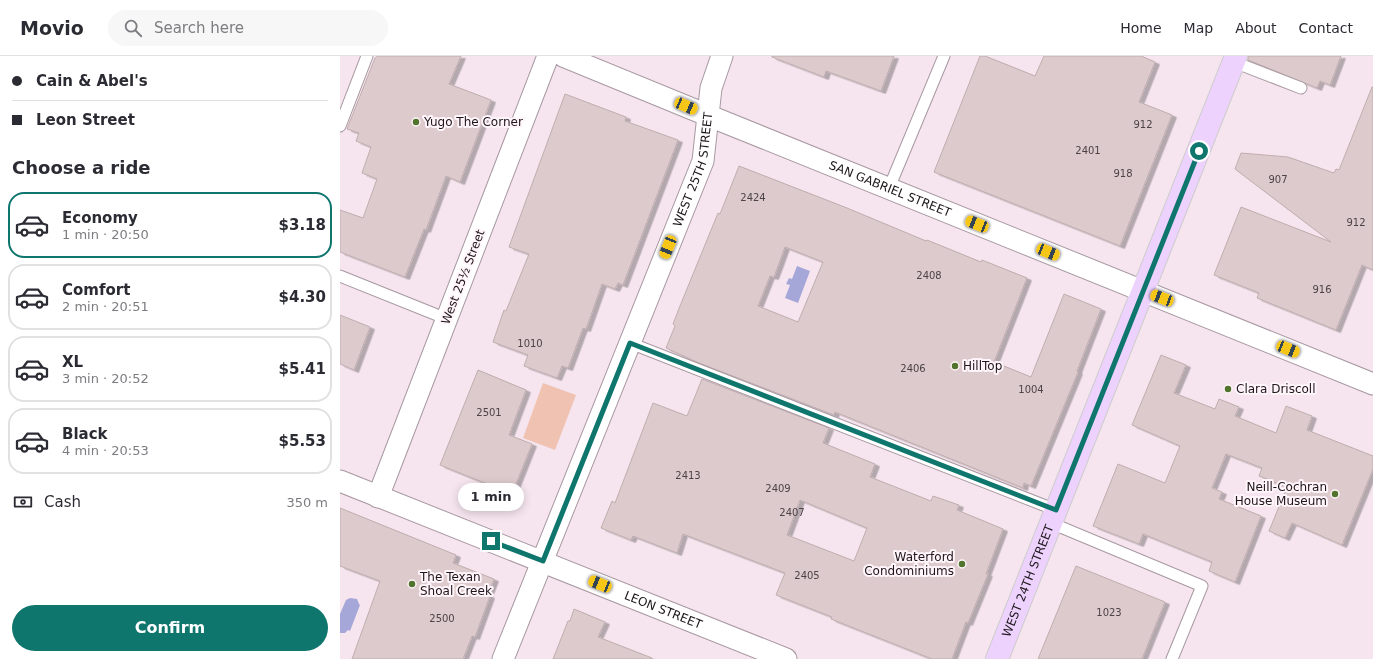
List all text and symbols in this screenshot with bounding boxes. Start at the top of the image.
search box [108,10,388,46]
text: Movio [20,17,84,39]
icon: search [122,17,144,39]
text: Search here [154,19,244,37]
text: Home [1120,20,1162,36]
text: Map [1184,20,1213,36]
text: About [1235,20,1277,36]
text: Contact [1299,20,1353,36]
text: Cain & Abel's [36,72,148,90]
car [673,96,699,116]
text: Leon Street [36,111,135,129]
street label: WEST 25TH STREET [670,111,715,229]
place label: Yugo The Corner [423,115,523,129]
marker: Yugo The Corner [411,117,421,127]
house number: 912 [1133,119,1153,130]
route start [1190,142,1208,160]
house number: 2401 [1075,145,1101,156]
text: Choose a ride [12,157,151,178]
street label: SAN GABRIEL STREET [827,158,954,220]
house number: 918 [1113,168,1133,179]
house number: 907 [1268,174,1288,185]
house number: 2424 [740,192,766,203]
icon: car [14,207,50,243]
text: Economy [62,209,138,227]
car [964,214,990,234]
text: $3.18 [279,216,326,234]
house number: 912 [1346,217,1366,228]
text: 1 min · 20:50 [62,227,149,242]
street label: West 25½ Street [438,227,488,326]
car [658,234,678,260]
car [1035,242,1061,262]
house number: 2408 [916,270,942,281]
icon: car [14,279,50,315]
text: Comfort [62,281,130,299]
house number: 916 [1312,284,1332,295]
text: $4.30 [279,288,326,306]
car [1149,288,1175,308]
text: 2 min · 20:51 [62,299,149,314]
house number: 1010 [517,338,543,349]
car [1275,339,1301,359]
icon: car [14,351,50,387]
text: XL [62,353,83,371]
place label: HillTop [963,359,1002,373]
text: $5.41 [279,360,326,378]
marker: HillTop [950,361,960,371]
house number: 2406 [900,363,926,374]
text: 3 min · 20:52 [62,371,149,386]
place label: Clara Driscoll [1236,382,1316,396]
house number: 1004 [1018,384,1044,395]
marker: Clara Driscoll [1223,384,1233,394]
house number: 2501 [476,407,502,418]
icon: car [14,423,50,459]
text: Black [62,425,108,443]
text: $5.53 [279,432,326,450]
text: 4 min · 20:53 [62,443,149,458]
house number: 2413 [675,470,701,481]
place label: Neill-Cochran House Museum [1235,480,1327,508]
callout: 1 min [458,483,524,511]
house number: 2409 [765,483,791,494]
text: 1 min [471,489,511,504]
marker: Neill-Cochran House Museum [1330,489,1340,499]
icon: cash [12,491,34,513]
text: Cash [44,493,81,511]
text: 350 m [286,495,328,510]
house number: 2407 [779,507,805,518]
street label: WEST 24TH STREET [999,522,1057,639]
route end [482,532,500,550]
place label: Waterford Condominiums [864,550,954,578]
marker: Waterford Condominiums [957,559,967,569]
place label: The Texan Shoal Creek [419,570,492,598]
house number: 2405 [794,570,820,581]
car [587,574,613,594]
marker: The Texan Shoal Creek [407,579,417,589]
street label: LEON STREET [622,588,705,632]
button: Confirm [12,605,328,651]
house number: 1023 [1096,607,1122,618]
house number: 2500 [429,613,455,624]

